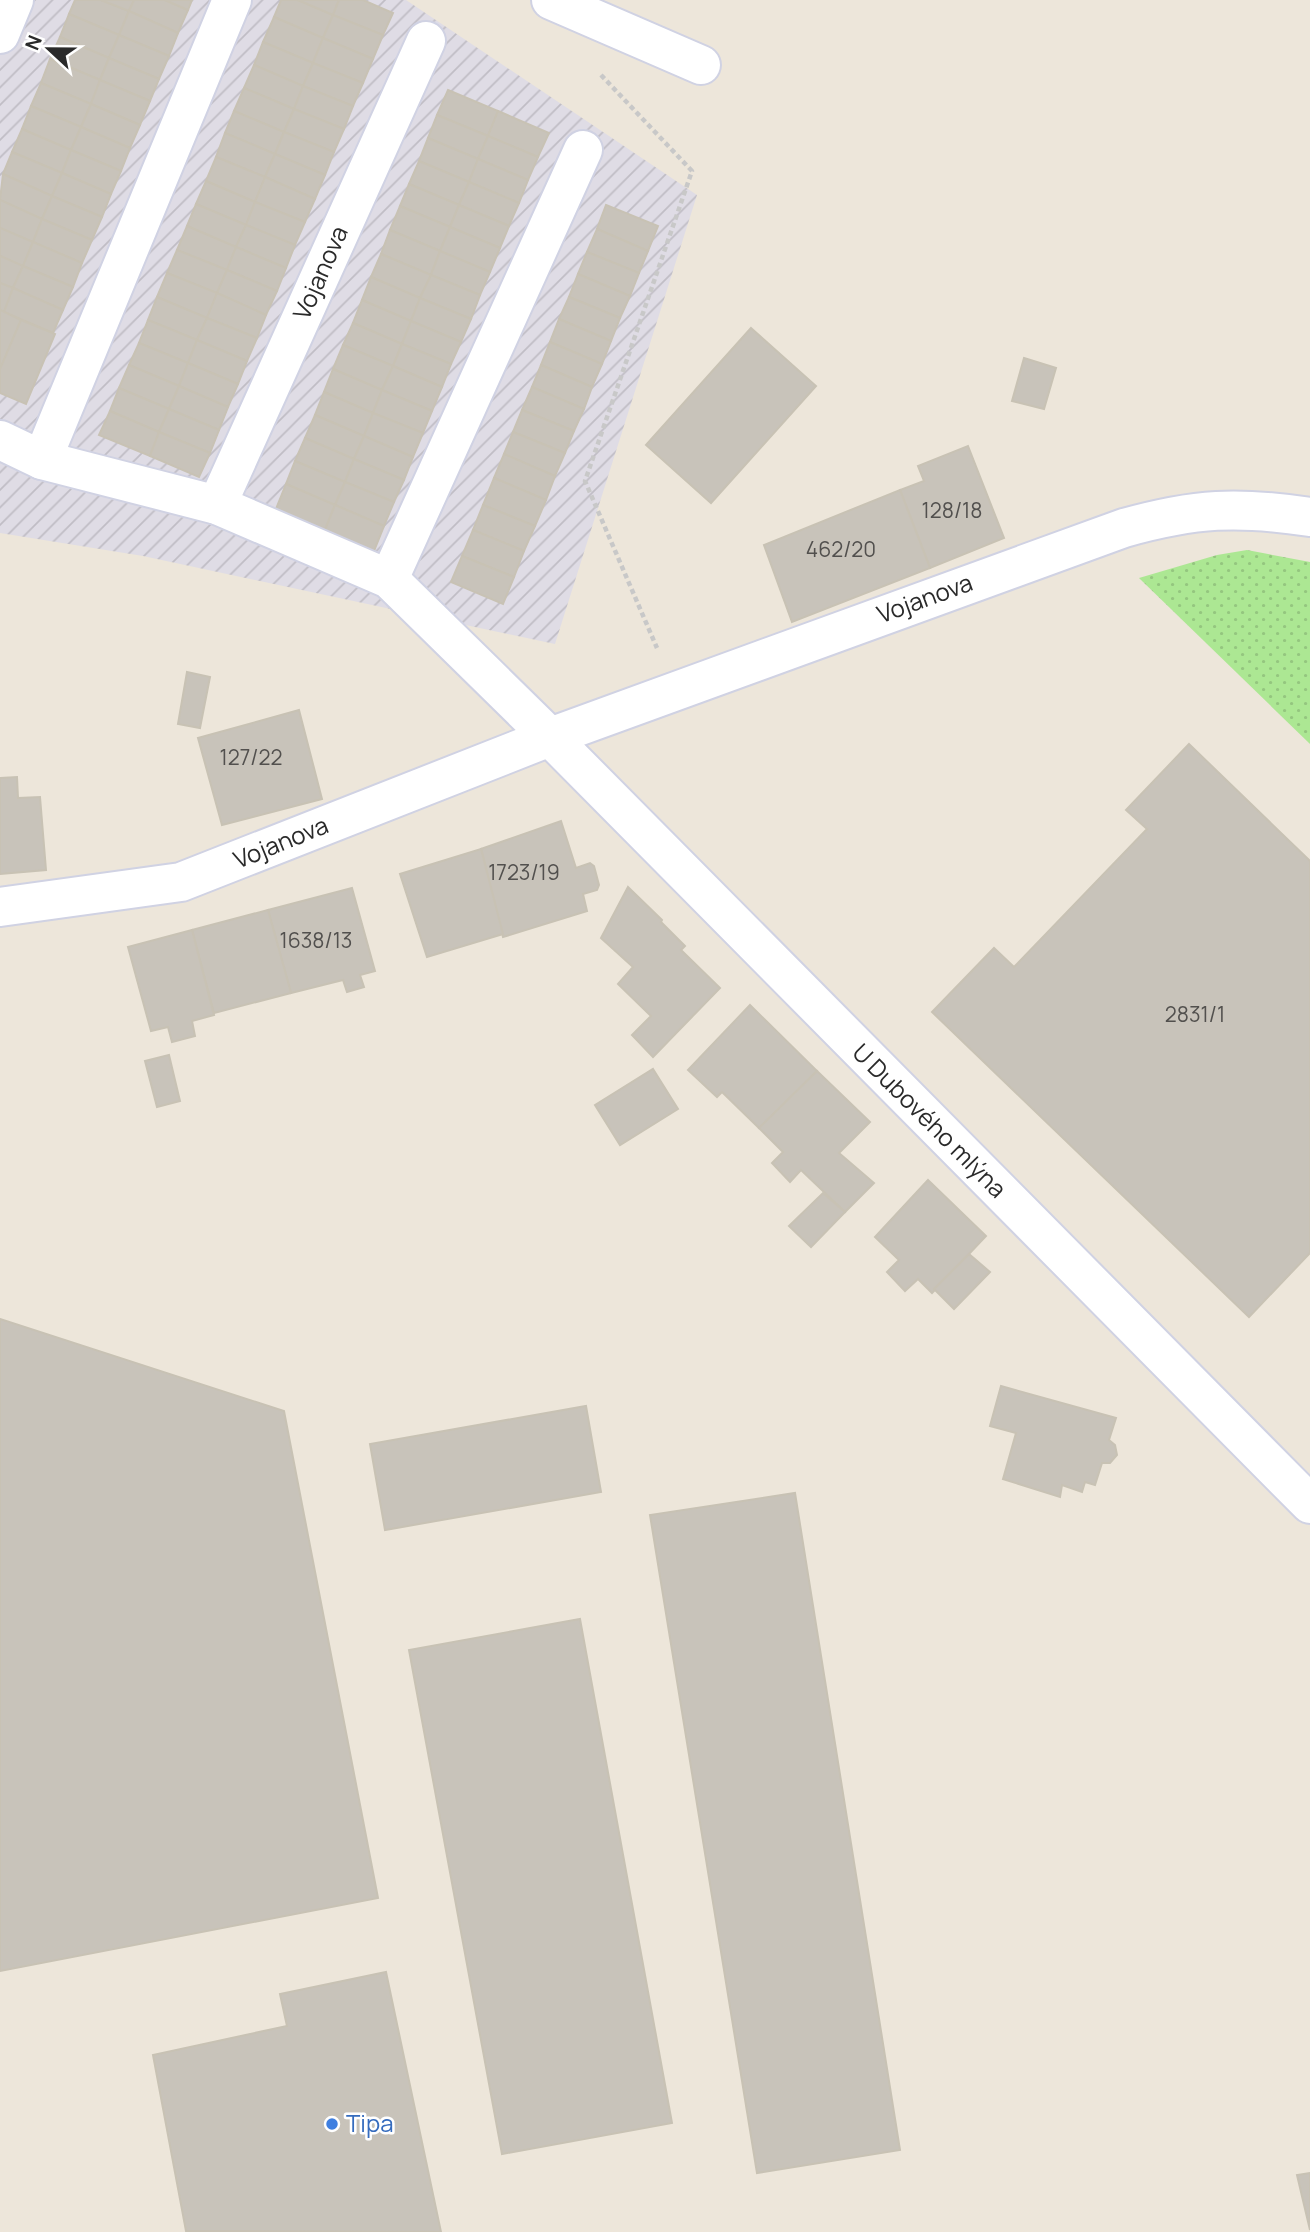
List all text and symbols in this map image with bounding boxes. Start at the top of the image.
north arrow [14,14,84,84]
text: N [19,31,48,54]
street label: Vojanova [284,220,355,324]
house number: 128/18 [922,496,982,524]
house number: 462/20 [806,535,876,563]
street label: Vojanova [872,565,977,630]
house number: 127/22 [220,743,282,771]
street label: Vojanova [228,808,333,876]
house number: 1723/19 [488,858,560,886]
house number: 1638/13 [280,926,352,954]
house number: 2831/1 [1165,1000,1225,1028]
street label: U Dubového mlýna [846,1036,1014,1204]
place label: Tipa [346,2106,393,2139]
marker: Tipa [324,2116,340,2132]

